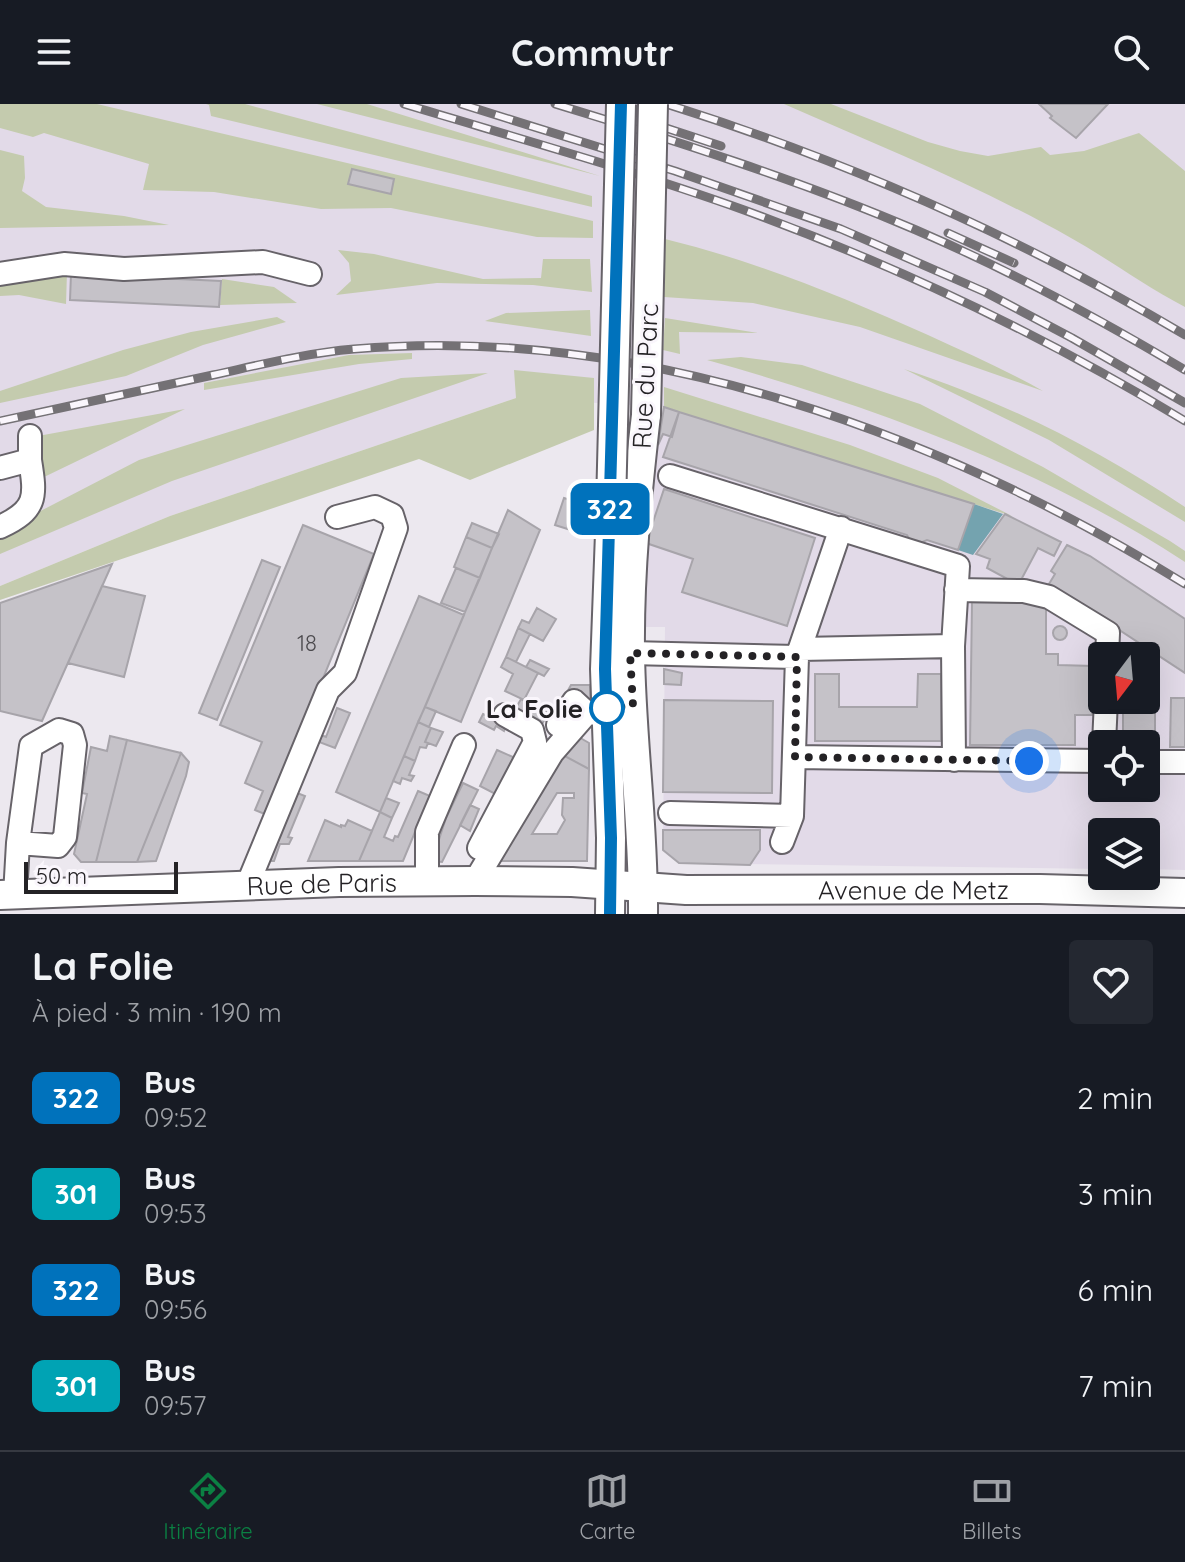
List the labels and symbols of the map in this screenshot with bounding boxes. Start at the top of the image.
street label: Rue du Parc [625,302,665,450]
line badge: 322 [564,483,656,535]
house number: 18 [297,629,317,657]
north arrow [1088,642,1160,714]
marker: La Folie [590,691,624,725]
place label: La Folie [486,692,583,725]
your location [1009,741,1049,781]
scale bar [24,858,178,894]
street label: Rue de Paris [246,865,397,902]
street label: Avenue de Metz [818,873,1009,906]

